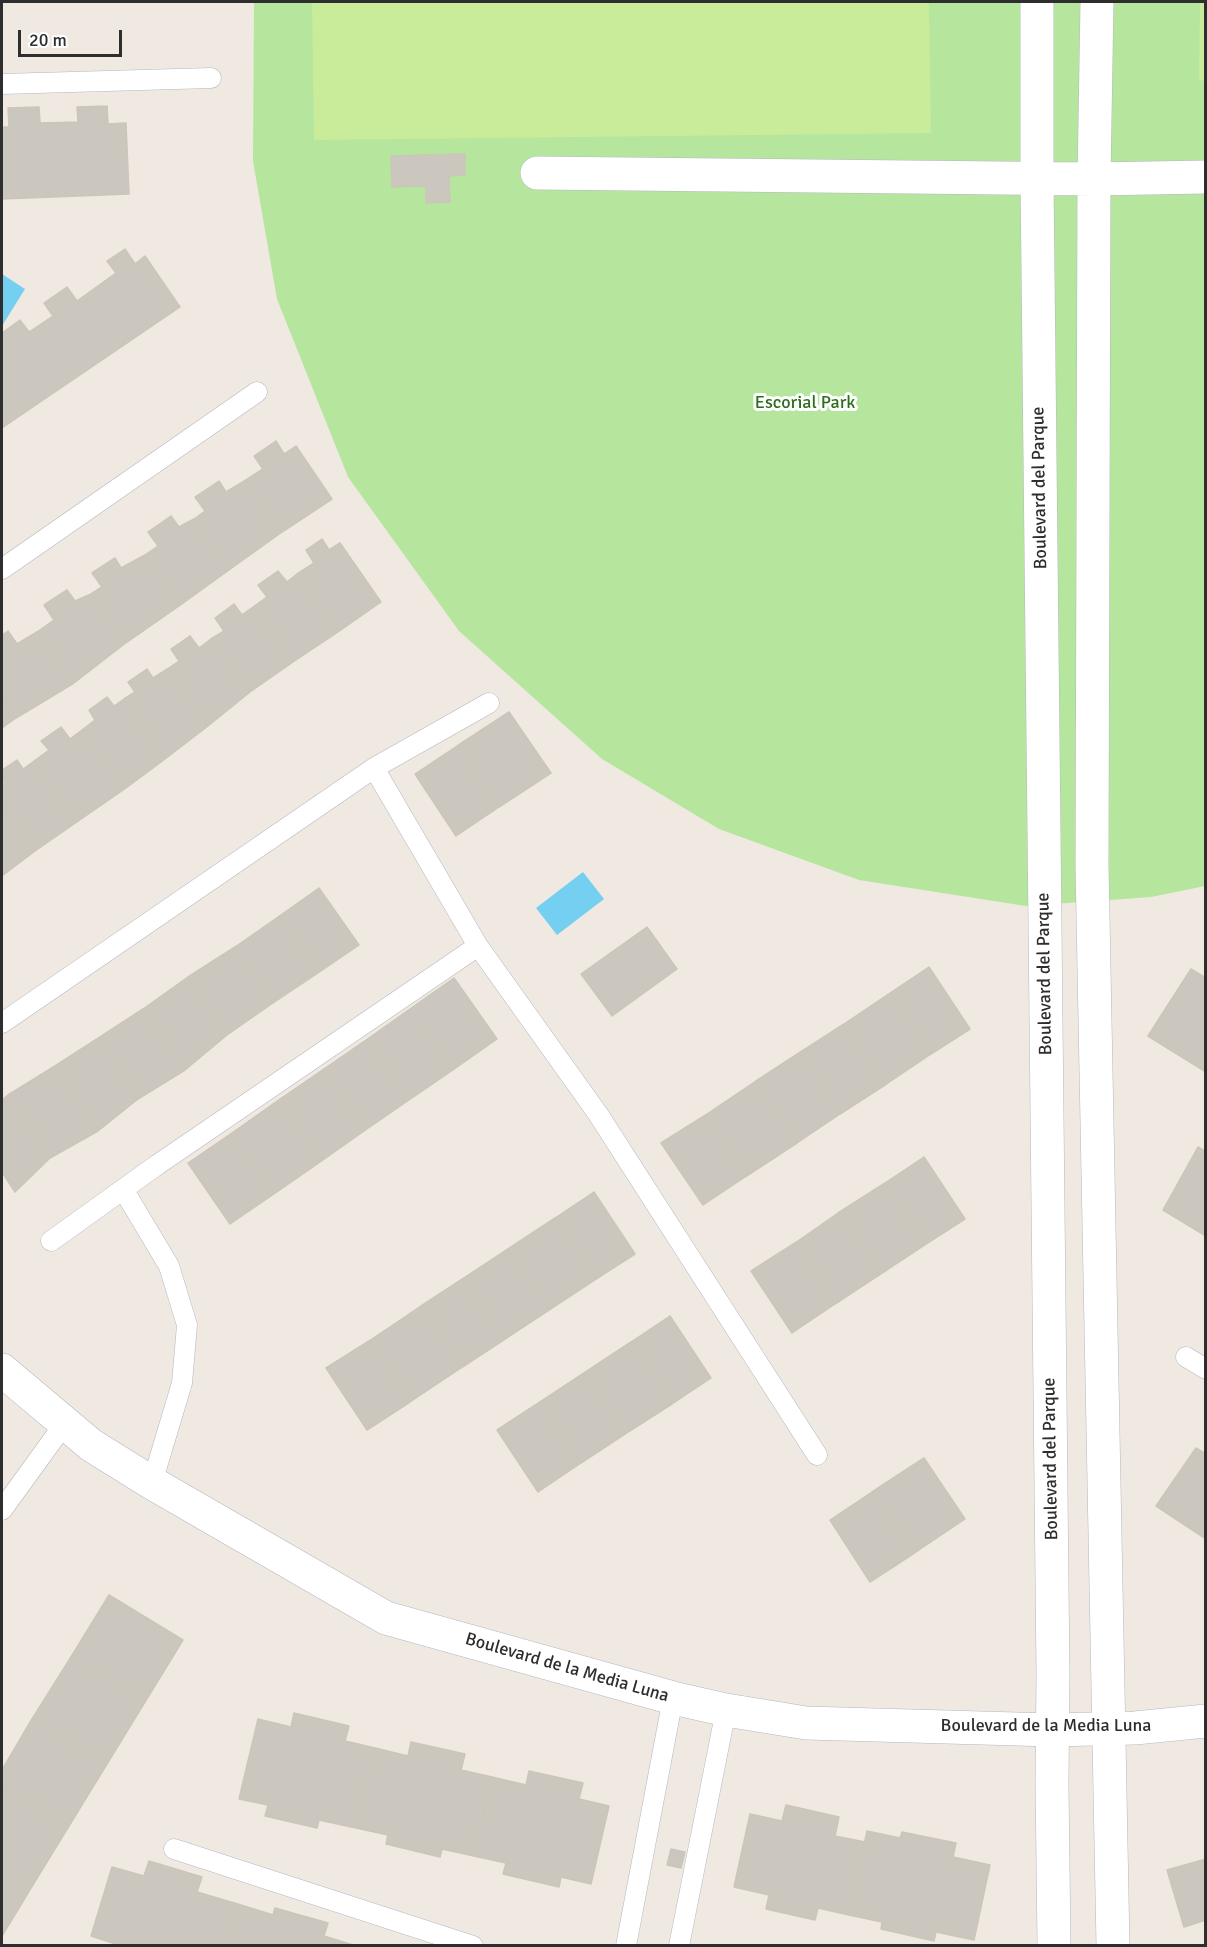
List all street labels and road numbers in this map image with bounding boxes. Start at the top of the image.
street label: Boulevard del Parque [1028,406,1052,570]
street label: Boulevard del Parque [1033,892,1057,1056]
street label: Boulevard del Parque [1039,1377,1063,1541]
street label: Boulevard de la Media Luna [463,1629,671,1707]
street label: Boulevard de la Media Luna [941,1715,1151,1737]

